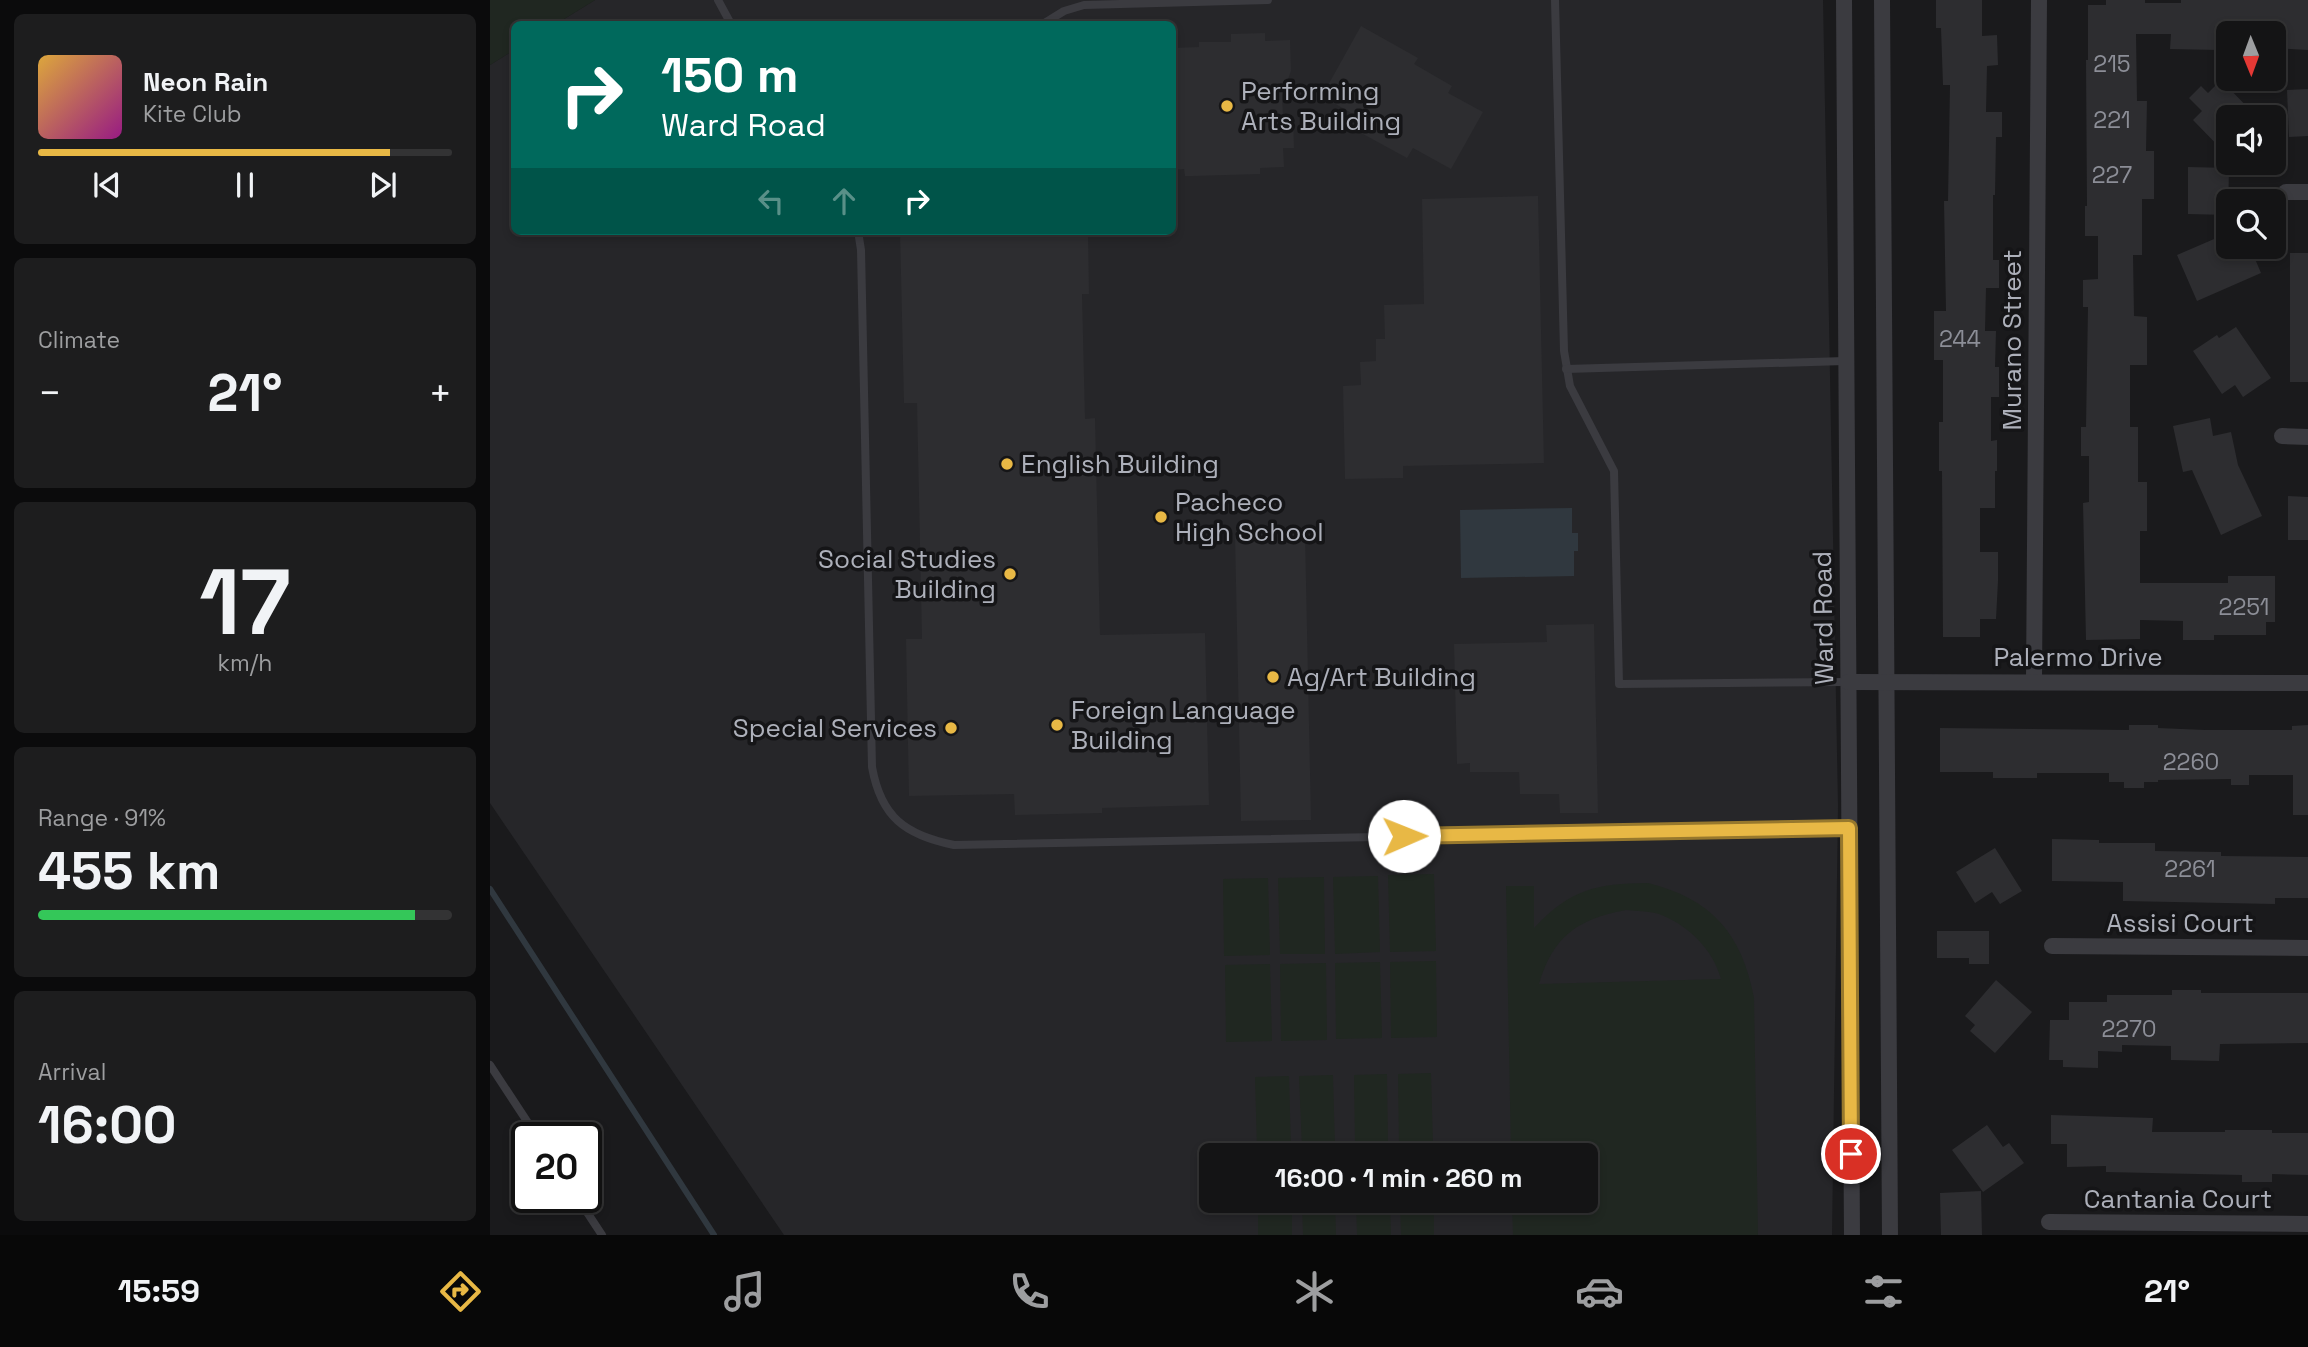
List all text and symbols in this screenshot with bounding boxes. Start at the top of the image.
north arrow [2216,21,2286,91]
map controls [2216,21,2286,259]
text: 150 m [661,44,799,106]
icon: right [546,49,637,140]
house number: 215 [2093,49,2131,79]
text: Neon Rain [143,65,268,99]
place label: Performing Arts Building [1241,74,1401,138]
marker: Performing Arts Building [1219,98,1235,114]
text: Kite Club [143,99,242,129]
text: Ward Road [661,105,826,145]
house number: 221 [2093,105,2131,135]
button: sound [2216,105,2286,175]
house number: 227 [2092,160,2132,190]
icon: previous [88,166,126,204]
icon: pause [226,166,264,204]
icon: next [364,166,402,204]
icon: left [752,182,790,220]
icon: ahead [825,182,863,220]
icon: right [898,182,936,220]
button: search [2216,189,2286,259]
street label: Murano Street [1995,250,2029,430]
house number: 244 [1939,324,1981,354]
text: Climate [38,325,120,355]
text: 21° [208,360,282,426]
text: − [38,369,62,417]
text: + [428,369,452,417]
place label: English Building [1021,447,1219,481]
marker: English Building [999,456,1015,472]
place label: Pacheco High School [1175,485,1324,549]
marker: Pacheco High School [1153,509,1169,525]
place label: Social Studies Building [818,542,996,606]
text: 17 [199,544,291,661]
street label: Ward Road [1805,551,1841,685]
marker: Social Studies Building [1002,566,1018,582]
house number: 2251 [2219,592,2269,622]
street label: Palermo Drive [1993,640,2163,674]
text: km/h [218,648,272,678]
place label: Ag/Art Building [1287,660,1476,694]
marker: Ag/Art Building [1265,669,1281,685]
place label: Foreign Language Building [1071,693,1296,757]
place label: Special Services [733,711,937,745]
marker: Foreign Language Building [1049,717,1065,733]
marker: Special Services [943,720,959,736]
house number: 2260 [2163,747,2219,777]
position arrow [1367,799,1441,873]
text: Range · 91% [38,803,166,833]
text: 455 km [38,838,220,904]
house number: 2261 [2164,854,2216,884]
street label: Assisi Court [2106,906,2254,940]
house number: 2270 [2101,1014,2157,1044]
text: Arrival [38,1057,106,1087]
text: 16:00 [38,1092,177,1158]
speed limit sign: 20 [511,1122,602,1213]
pin [1821,1124,1881,1184]
icon: arrive [1832,1135,1870,1173]
text: 16:00 · 1 min · 260 m [1275,1161,1522,1195]
street label: Cantania Court [2084,1182,2272,1216]
icon: directions [436,1267,485,1316]
icon: music [720,1267,769,1316]
icon: phone [1005,1267,1054,1316]
icon: climate [1290,1267,1339,1316]
icon: car [1575,1267,1624,1316]
icon: filters [1859,1267,1908,1316]
text: 15:59 [118,1271,200,1311]
text: 21° [2144,1271,2190,1311]

